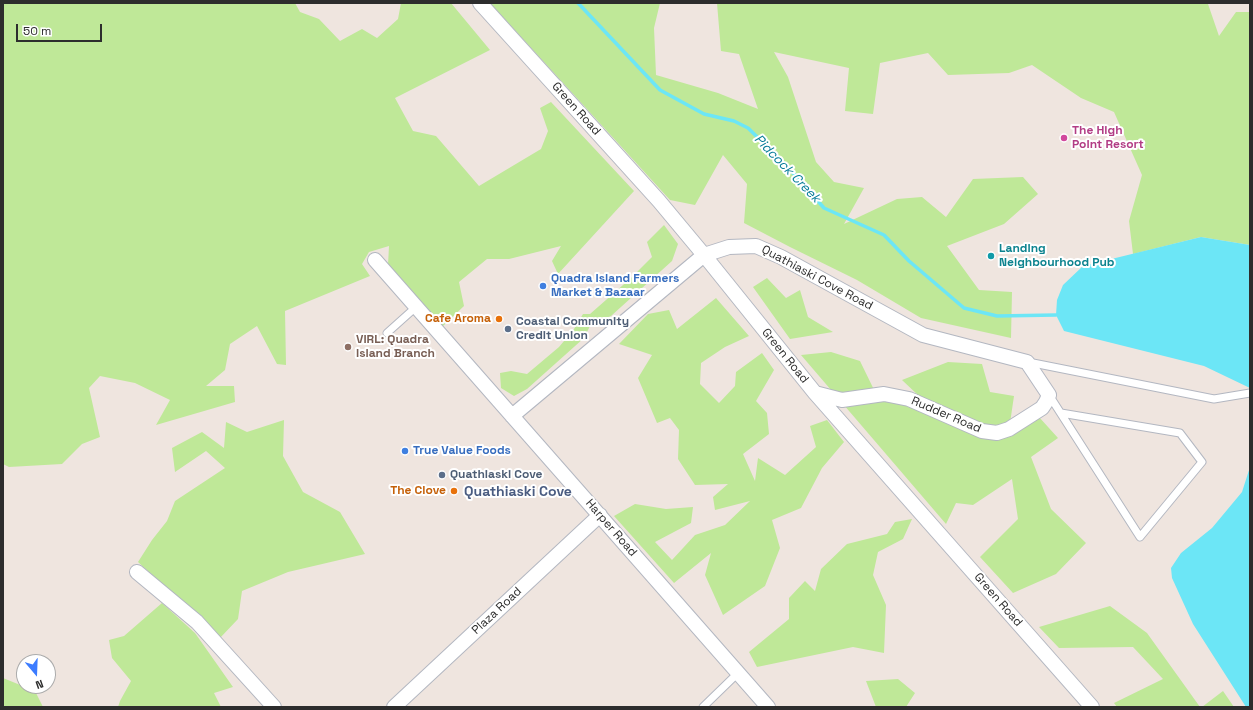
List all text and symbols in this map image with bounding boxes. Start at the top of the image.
scale bar [18,16,104,42]
text: 50 m [23,23,51,39]
street label: Green Road [548,80,604,138]
place label: The High Point Resort [1072,124,1144,152]
water label: Pidcock Creek [751,132,823,206]
marker: The High Point Resort [1059,133,1069,143]
place label: Landing Neighbourhood Pub [999,242,1114,270]
street label: Quathiaski Cove Road [759,243,875,313]
marker: Landing Neighbourhood Pub [986,251,996,261]
place label: Quadra Island Farmers Market & Bazaar [551,272,679,300]
marker: Quadra Island Farmers Market & Bazaar [538,281,548,291]
place label: Cafe Aroma [425,312,491,326]
marker: Cafe Aroma [494,314,504,324]
place label: Coastal Community Credit Union [516,315,629,343]
marker: Coastal Community Credit Union [503,324,513,334]
street label: Green Road [759,326,811,386]
place label: VIRL: Quadra Island Branch [356,333,435,361]
marker: VIRL: Quadra Island Branch [343,342,353,352]
street label: Rudder Road [909,394,983,436]
place label: True Value Foods [413,444,511,458]
marker: True Value Foods [400,446,410,456]
place label: Quathiaski Cove [450,468,542,482]
marker: Quathiaski Cove [437,470,447,480]
place label: The Clove [390,484,446,498]
district label: Quathiaski Cove [464,484,572,500]
marker: The Clove [449,486,459,496]
street label: Harper Road [582,496,640,560]
street label: Green Road [971,570,1025,630]
street label: Plaza Road [469,584,525,638]
north arrow [16,654,56,694]
text: N [34,677,45,692]

